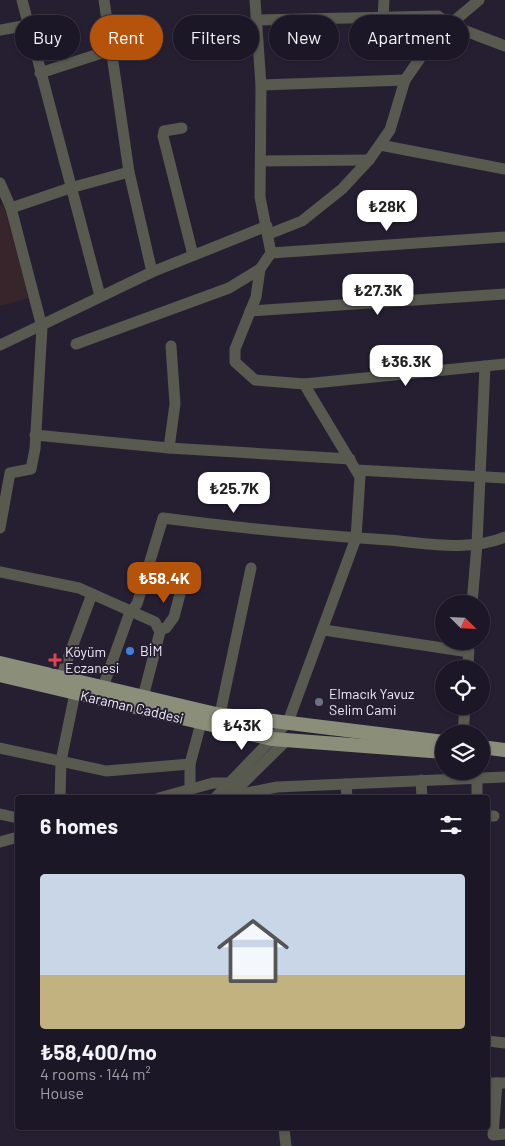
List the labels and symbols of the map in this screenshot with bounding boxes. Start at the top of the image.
pin: ₺28K [357,190,417,232]
pin: ₺27.3K [337,274,419,316]
pin: ₺36.3K [365,344,447,387]
pin: ₺25.7K [193,472,275,514]
pin: ₺58.4K [123,562,205,604]
north arrow [435,595,490,650]
place label: BİM [140,642,162,659]
place label: Köyüm Eczanesi [65,643,119,676]
marker: BİM [124,645,136,657]
marker: Köyüm Eczanesi [49,654,61,666]
place label: Elmacık Yavuz Selim Cami [329,685,414,718]
street label: Karaman Caddesi [79,686,185,727]
marker: Elmacık Yavuz Selim Cami [313,696,325,708]
pin: ₺43K [212,708,272,751]

